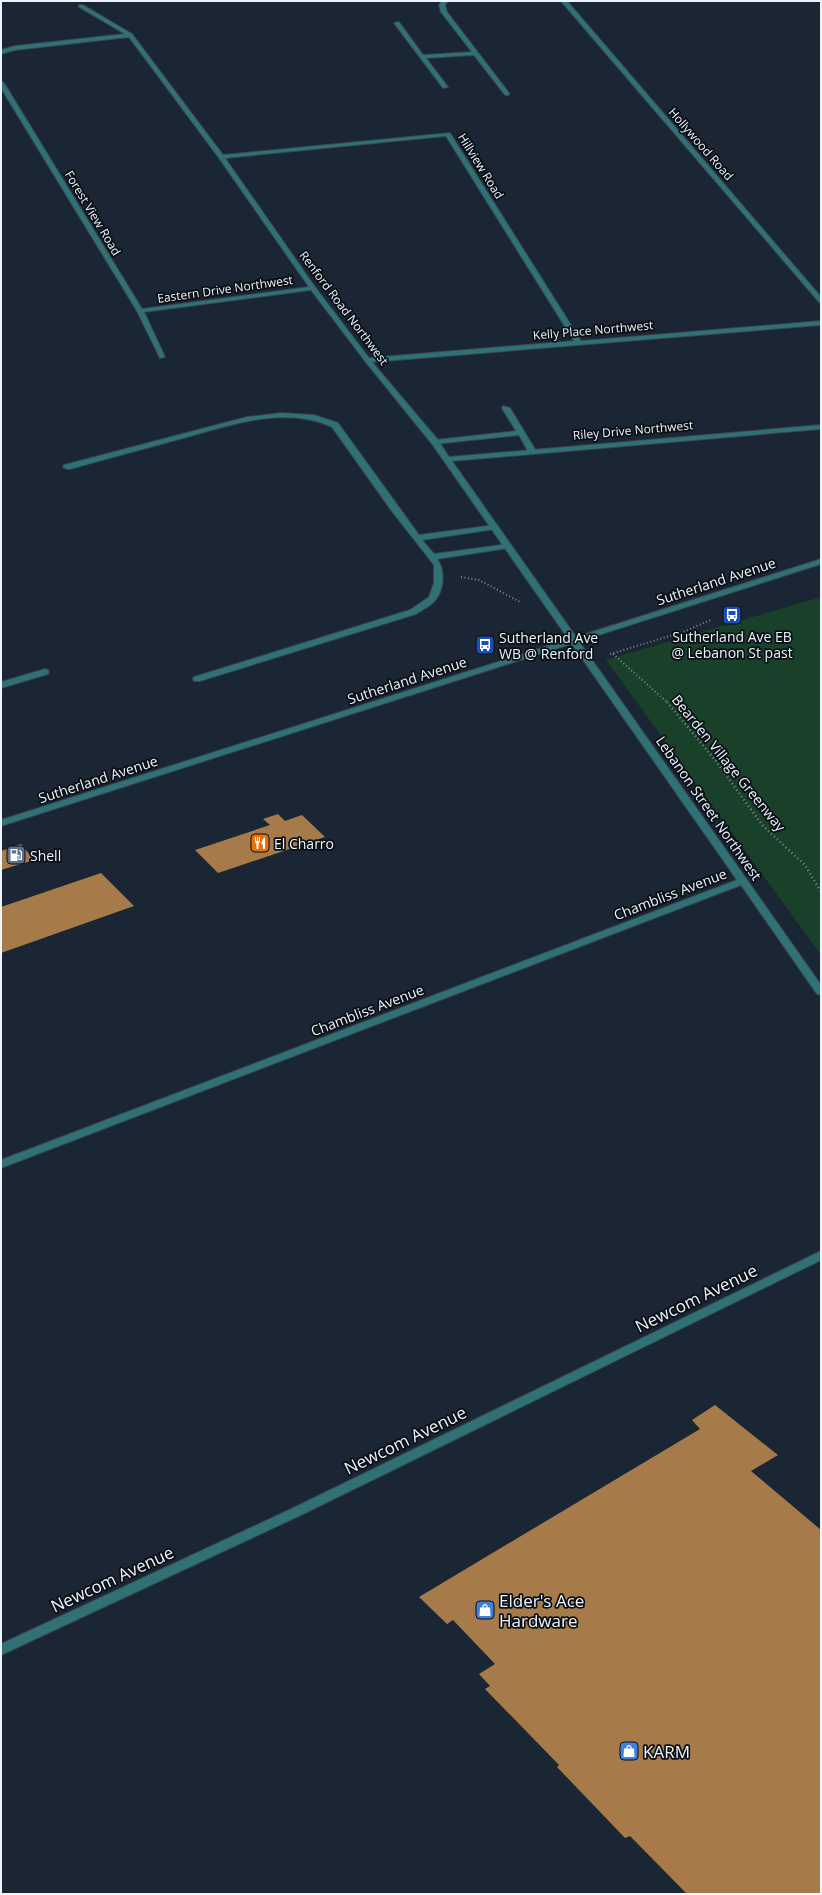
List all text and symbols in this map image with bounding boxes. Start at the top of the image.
street label: Hollywood Road [665,104,737,184]
street label: Hillview Road [454,130,508,202]
street label: Forest View Road [61,167,125,259]
street label: Renford Road Northwest [295,247,393,369]
street label: Eastern Drive Northwest [156,271,294,307]
street label: Kelly Place Northwest [532,316,654,344]
street label: Riley Drive Northwest [572,416,694,444]
street label: Sutherland Avenue [654,553,778,609]
bus stop icon: Sutherland Ave EB @ Lebanon St past [721,604,743,626]
place label: Sutherland Ave EB @ Lebanon St past [671,627,793,662]
place label: Sutherland Ave WB @ Renford [499,628,598,663]
bus stop icon: Sutherland Ave WB @ Renford [474,634,496,656]
street label: Sutherland Avenue [345,652,469,708]
street label: Bearden Village Greenway [668,691,791,836]
street label: Lebanon Street Northwest [652,732,766,884]
street label: Sutherland Avenue [36,751,160,807]
restaurant icon: El Charro [249,832,271,854]
place label: El Charro [274,834,334,853]
fuel station icon: Shell [5,844,27,866]
place label: Shell [30,846,61,865]
street label: Chambliss Avenue [611,864,729,924]
street label: Chambliss Avenue [308,980,426,1040]
street label: Newcom Avenue [631,1258,761,1338]
street label: Newcom Avenue [340,1400,470,1480]
street label: Newcom Avenue [47,1540,177,1618]
place label: Elder's Ace Hardware [499,1589,584,1632]
shop icon: Elder's Ace Hardware [474,1599,496,1621]
shop icon: KARM [618,1740,640,1762]
place label: KARM [643,1740,690,1763]

